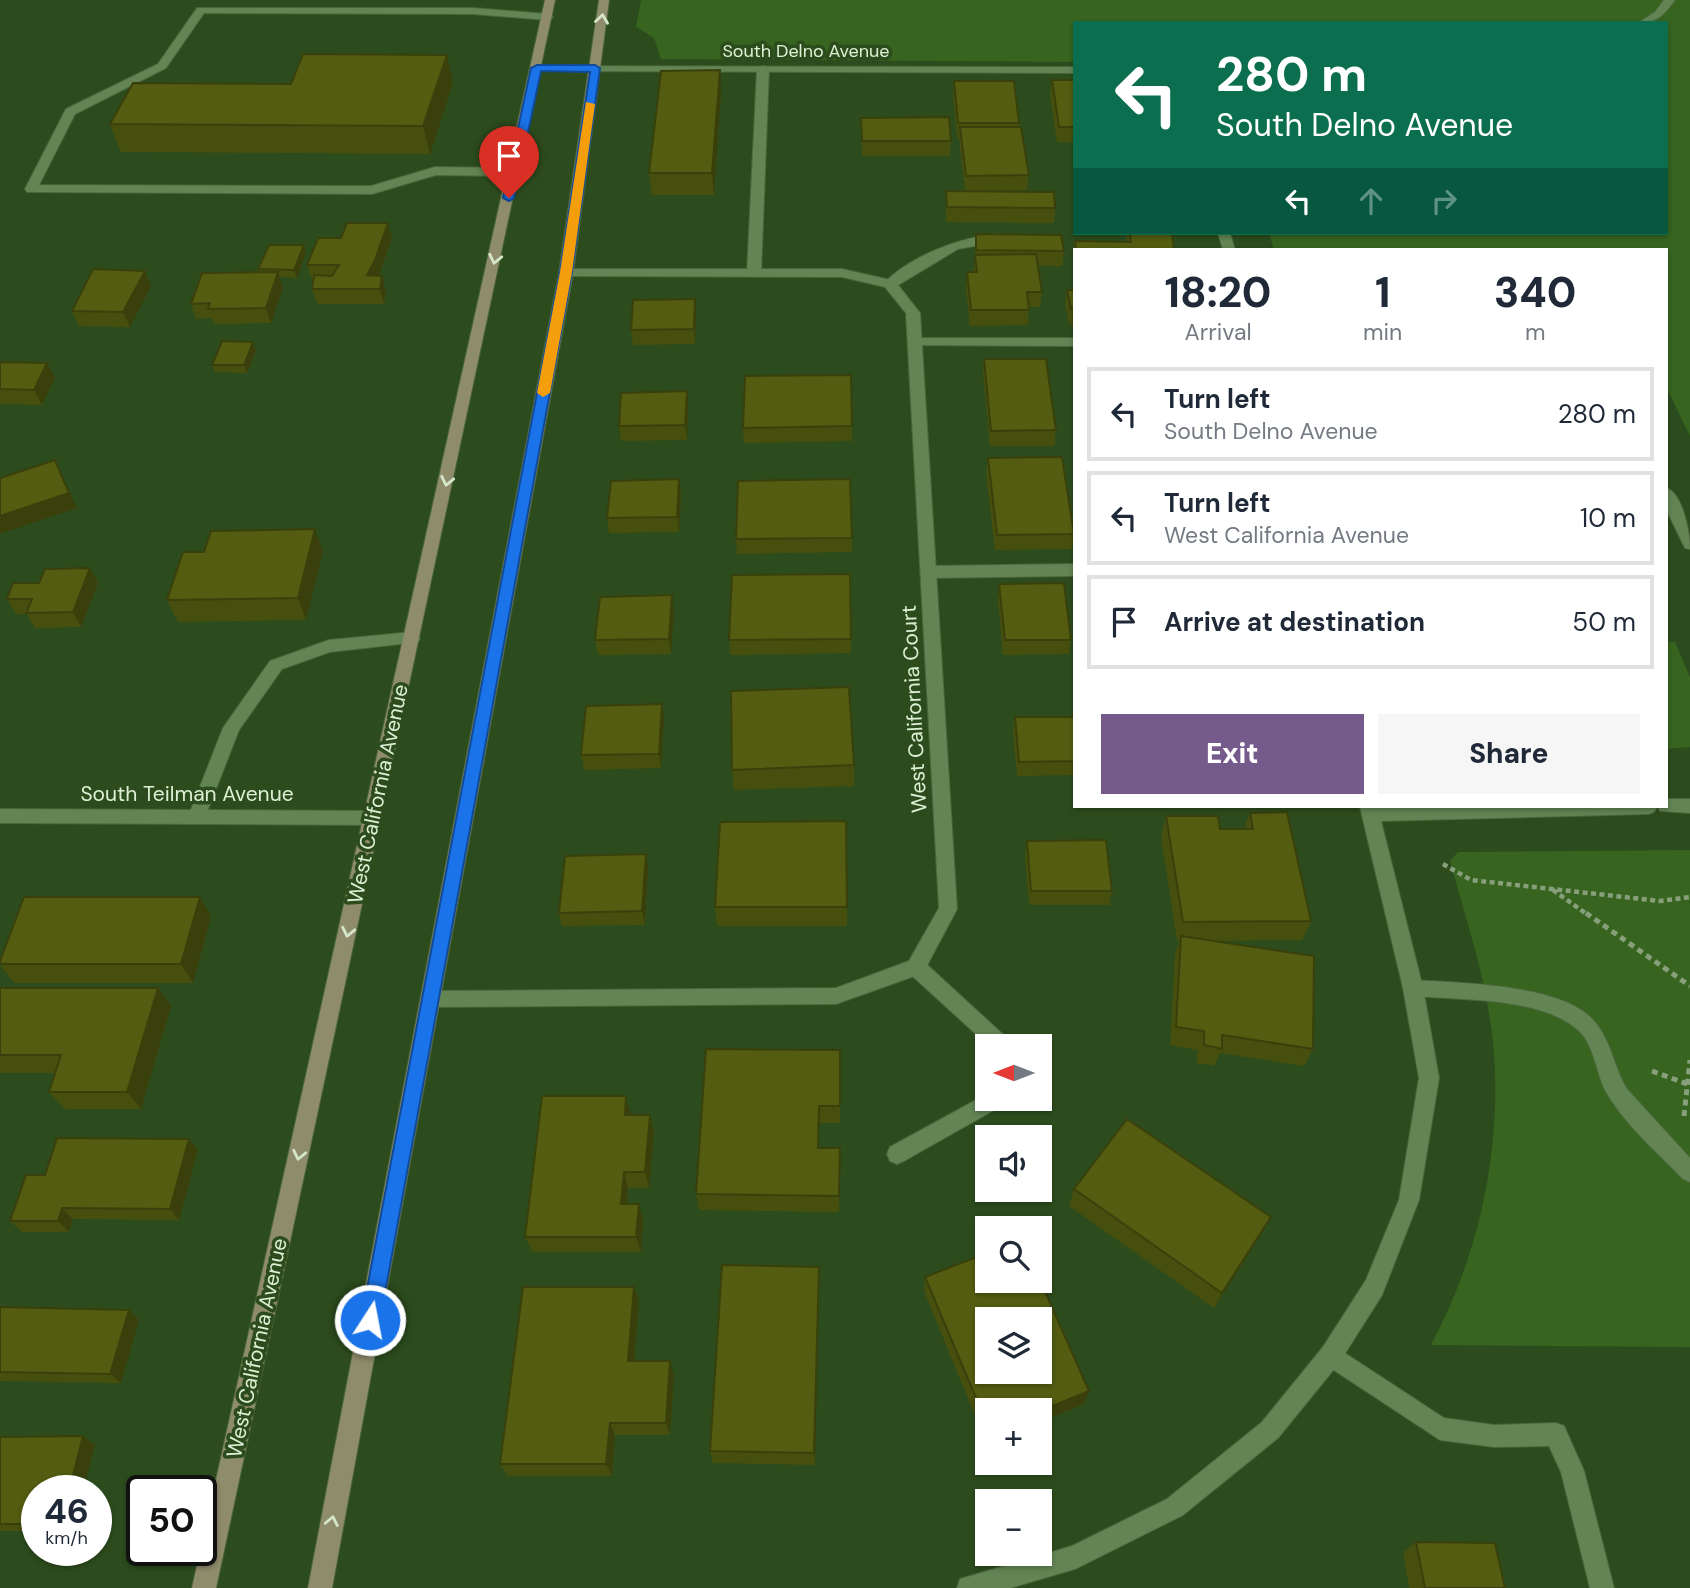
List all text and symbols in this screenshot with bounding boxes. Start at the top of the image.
one-way arrow [594,13,609,25]
street label: South Delno Avenue [722,39,890,63]
text: 280 m [1216,42,1367,106]
icon: left [1101,49,1192,140]
text: South Delno Avenue [1216,104,1513,146]
pin [479,126,539,198]
icon: arrive [490,137,528,175]
icon: left [1279,182,1317,220]
icon: ahead [1352,182,1390,220]
icon: right [1425,182,1463,220]
one-way arrow [489,252,504,264]
text: 18:20 [1165,265,1271,320]
text: 1 [1375,265,1390,320]
text: 340 [1494,265,1576,320]
text: Arrival [1185,317,1252,347]
text: min [1363,317,1402,347]
text: m [1525,317,1545,347]
text: Turn left [1164,382,1271,416]
icon: left [1105,395,1143,433]
text: 280 m [1558,397,1636,431]
text: South Delno Avenue [1164,416,1378,446]
one-way arrow [440,475,455,487]
text: Turn left [1164,486,1271,520]
icon: left [1105,499,1143,537]
text: 10 m [1580,501,1636,535]
text: West California Avenue [1164,520,1409,550]
icon: arrive [1105,603,1143,641]
street label: West California Court [895,604,933,814]
text: Arrive at destination [1164,605,1425,639]
text: 50 m [1572,605,1636,639]
street label: West California Avenue [341,682,415,906]
button: Exit [1101,714,1364,794]
button: Share [1378,714,1640,794]
street label: South Teilman Avenue [80,780,294,808]
one-way arrow [342,926,356,938]
north arrow [975,1034,1052,1111]
map controls [975,1034,1052,1566]
button: sound [975,1125,1052,1202]
one-way arrow [293,1149,308,1161]
button: search [975,1216,1052,1293]
street label: West California Avenue [220,1236,294,1460]
position arrow [333,1283,407,1357]
button: layers [975,1307,1052,1384]
button: + [975,1398,1052,1475]
speed limit sign: 50 [126,1475,217,1566]
text: 46 [44,1488,89,1534]
button: − [975,1489,1052,1566]
one-way arrow [324,1515,339,1527]
text: km/h [45,1526,88,1550]

